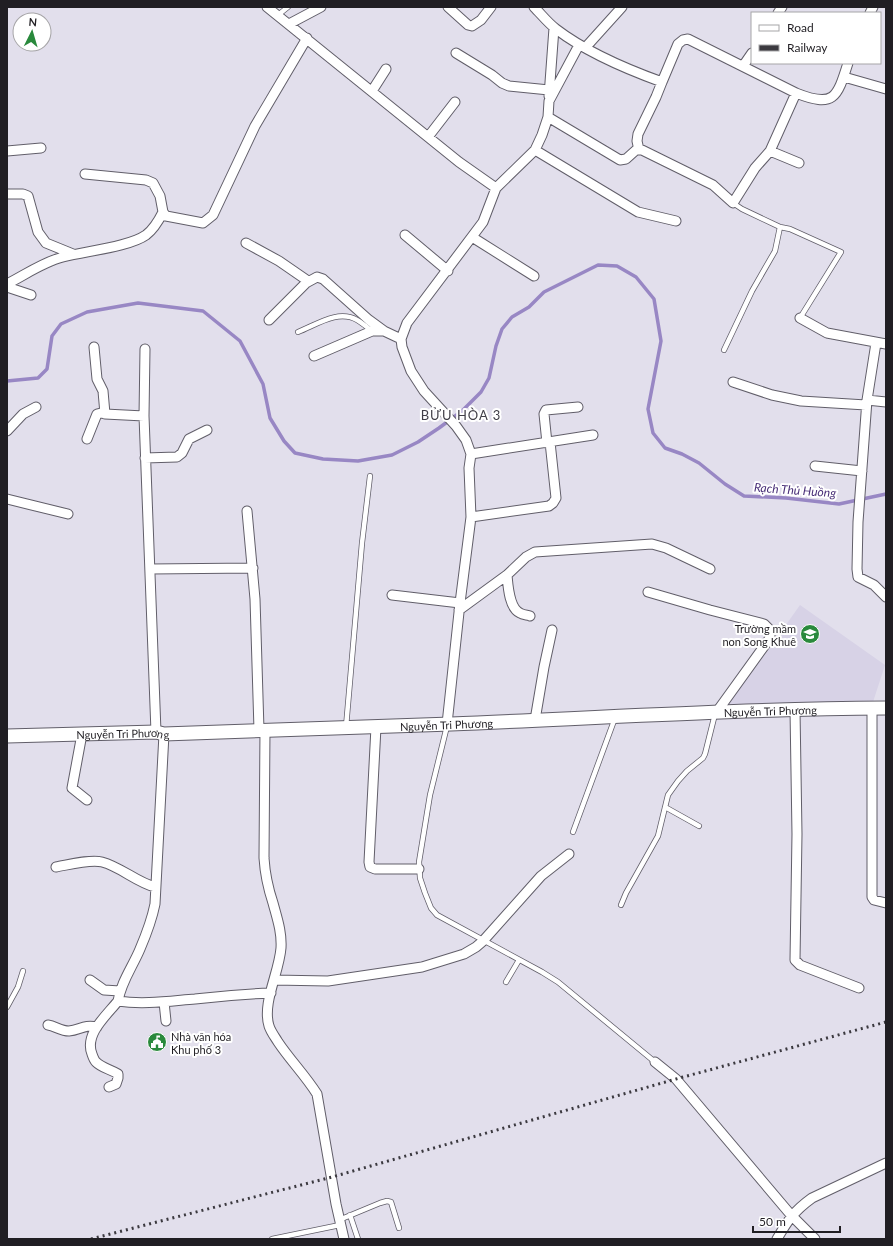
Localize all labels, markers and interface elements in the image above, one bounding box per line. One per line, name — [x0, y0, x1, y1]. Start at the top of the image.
north arrow — [12, 12, 52, 52]
legend — [751, 12, 881, 64]
text: N — [28, 15, 38, 28]
text: Road — [787, 20, 814, 35]
text: Railway — [787, 40, 828, 55]
district label: BỬU HÒA 3 — [421, 407, 501, 423]
water label: Rạch Thủ Huồng — [753, 480, 837, 500]
place label: Trường mầm non Song Khuê — [722, 622, 796, 648]
school or university icon: Trường mầm non Song Khuê — [799, 623, 821, 645]
street label: Nguyễn Tri Phương — [723, 703, 817, 718]
street label: Nguyễn Tri Phương — [400, 716, 494, 732]
street label: Nguyễn Tri Phương — [76, 725, 170, 741]
place label: Nhà văn hóa Khu phố 3 — [171, 1030, 231, 1056]
public building icon: Nhà văn hóa Khu phố 3 — [146, 1031, 168, 1053]
scale bar — [753, 1208, 840, 1234]
text: 50 m — [759, 1214, 786, 1229]

